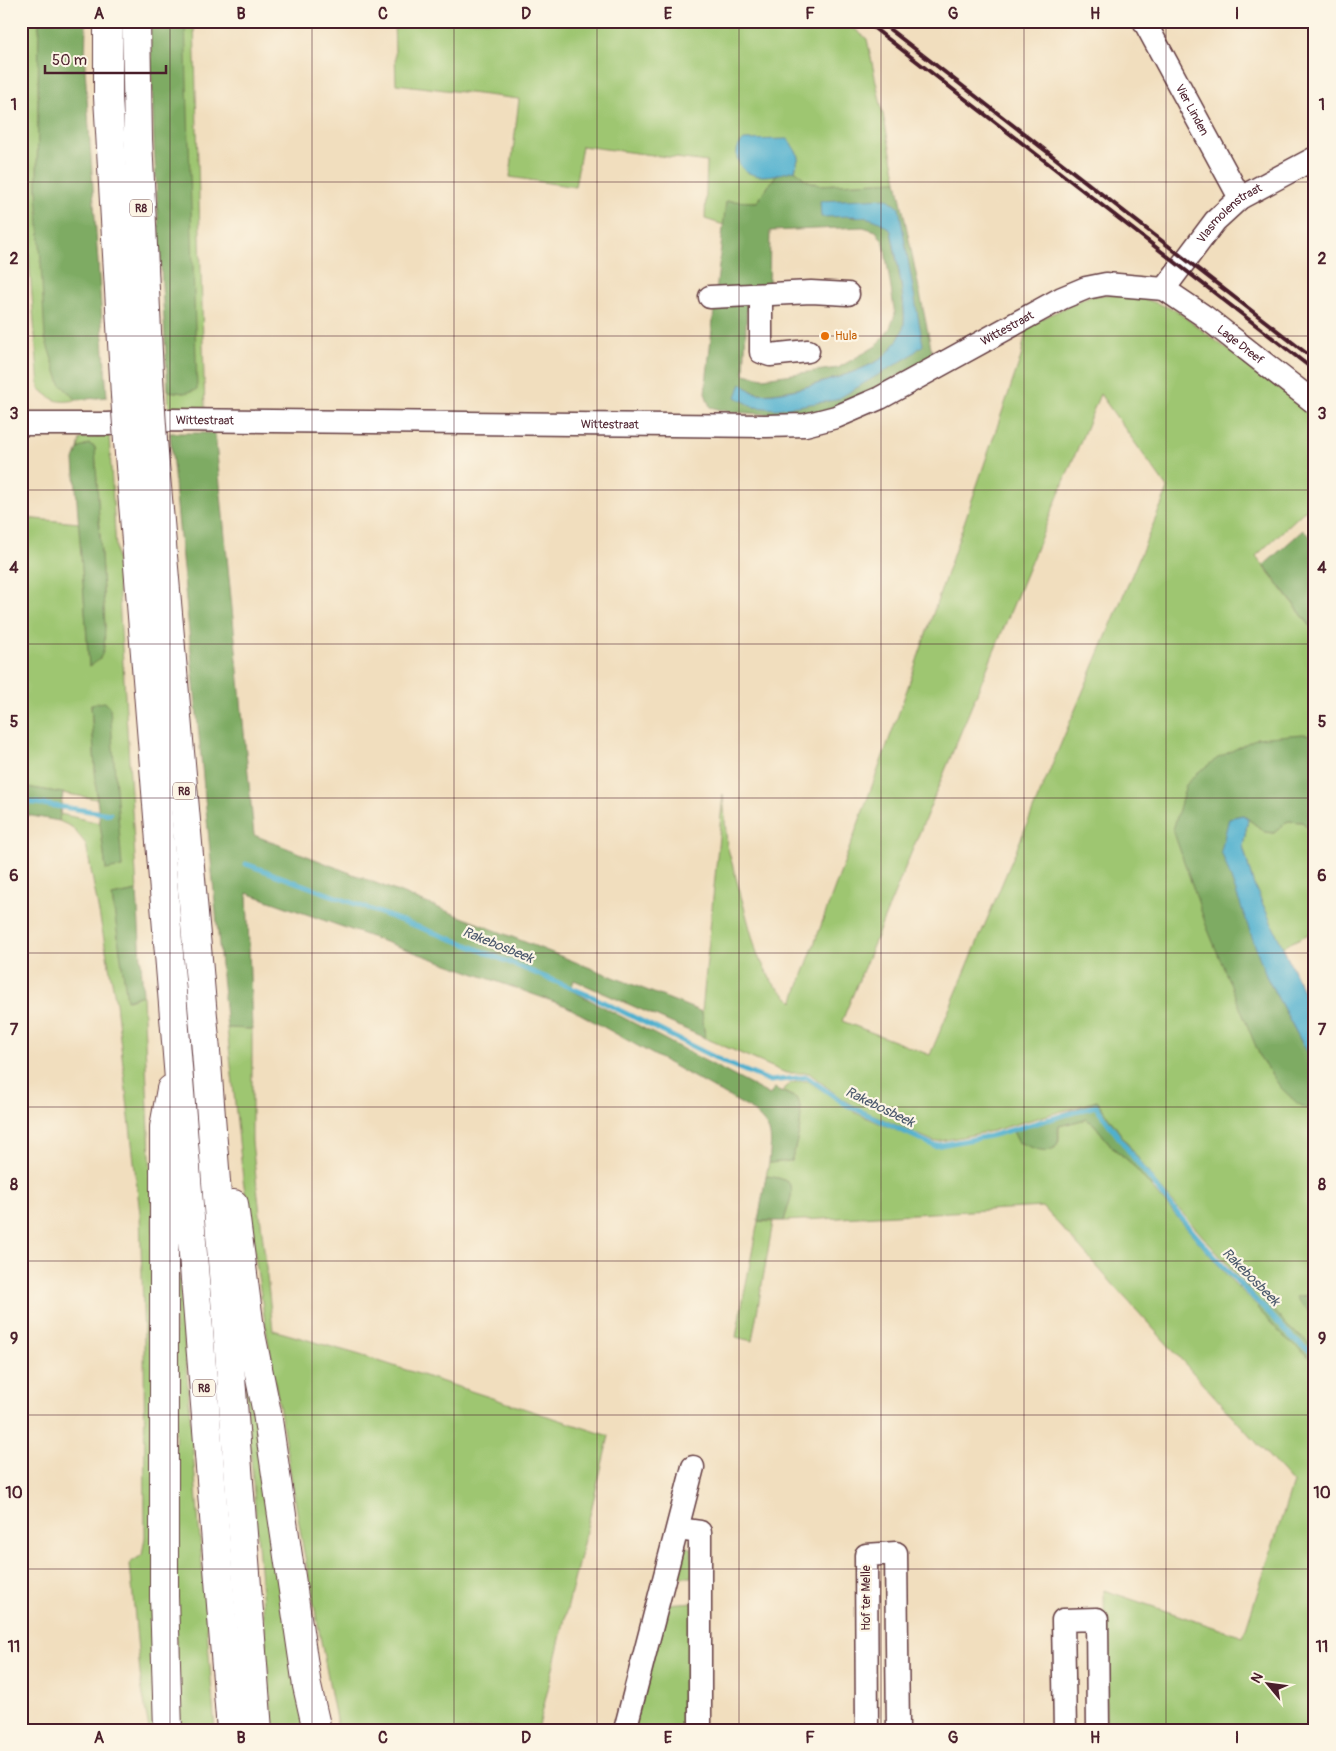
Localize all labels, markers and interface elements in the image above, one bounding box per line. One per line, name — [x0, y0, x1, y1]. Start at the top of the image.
text: A — [94, 4, 105, 24]
text: B — [236, 4, 246, 24]
text: C — [378, 4, 388, 24]
text: D — [521, 4, 531, 24]
text: E — [664, 4, 673, 24]
text: F — [805, 4, 815, 24]
text: G — [948, 4, 959, 24]
text: H — [1090, 4, 1100, 24]
text: I — [1235, 4, 1239, 24]
scale bar — [45, 42, 166, 74]
text: 50 m — [52, 51, 87, 70]
street label: Vier Linden — [1172, 81, 1212, 138]
text: 1 — [11, 95, 17, 115]
text: 1 — [1319, 95, 1325, 115]
street label: Vlasmolenstraat — [1194, 180, 1265, 246]
road number: R8 — [130, 200, 152, 217]
text: 2 — [10, 249, 19, 269]
text: 2 — [1318, 249, 1327, 269]
street label: Wittestraat — [978, 308, 1036, 349]
street label: Lage Dreef — [1214, 322, 1267, 368]
place label: Hula — [835, 329, 857, 344]
marker: Hula — [819, 330, 831, 342]
text: 3 — [10, 404, 19, 424]
text: 3 — [1318, 404, 1327, 424]
street label: Wittestraat — [176, 413, 234, 428]
street label: Wittestraat — [581, 417, 639, 432]
text: 4 — [9, 558, 19, 578]
text: 4 — [1317, 558, 1327, 578]
text: 5 — [10, 712, 19, 732]
text: 5 — [1318, 712, 1327, 732]
road number: R8 — [173, 782, 195, 799]
text: 6 — [9, 866, 19, 886]
text: 6 — [1317, 866, 1327, 886]
water label: Rakebosbeek — [460, 923, 537, 967]
text: 7 — [10, 1020, 19, 1040]
text: 7 — [1318, 1020, 1327, 1040]
water label: Rakebosbeek — [843, 1083, 918, 1131]
text: 8 — [10, 1175, 18, 1195]
text: 8 — [1318, 1175, 1326, 1195]
water label: Rakebosbeek — [1219, 1245, 1284, 1310]
text: 9 — [10, 1329, 18, 1349]
text: 9 — [1318, 1329, 1326, 1349]
road number: R8 — [193, 1380, 215, 1396]
text: 10 — [5, 1483, 23, 1503]
text: 10 — [1313, 1483, 1331, 1503]
street label: Hof ter Melle — [859, 1565, 874, 1631]
text: 11 — [8, 1637, 20, 1657]
text: 11 — [1316, 1637, 1328, 1657]
north arrow — [1244, 1658, 1294, 1708]
text: N — [1247, 1670, 1267, 1686]
text: A — [94, 1728, 105, 1748]
text: B — [236, 1728, 246, 1748]
text: C — [378, 1728, 388, 1748]
text: D — [521, 1728, 531, 1748]
text: E — [664, 1728, 673, 1748]
text: F — [805, 1728, 815, 1748]
text: G — [948, 1728, 959, 1748]
text: H — [1090, 1728, 1100, 1748]
text: I — [1235, 1728, 1239, 1748]

